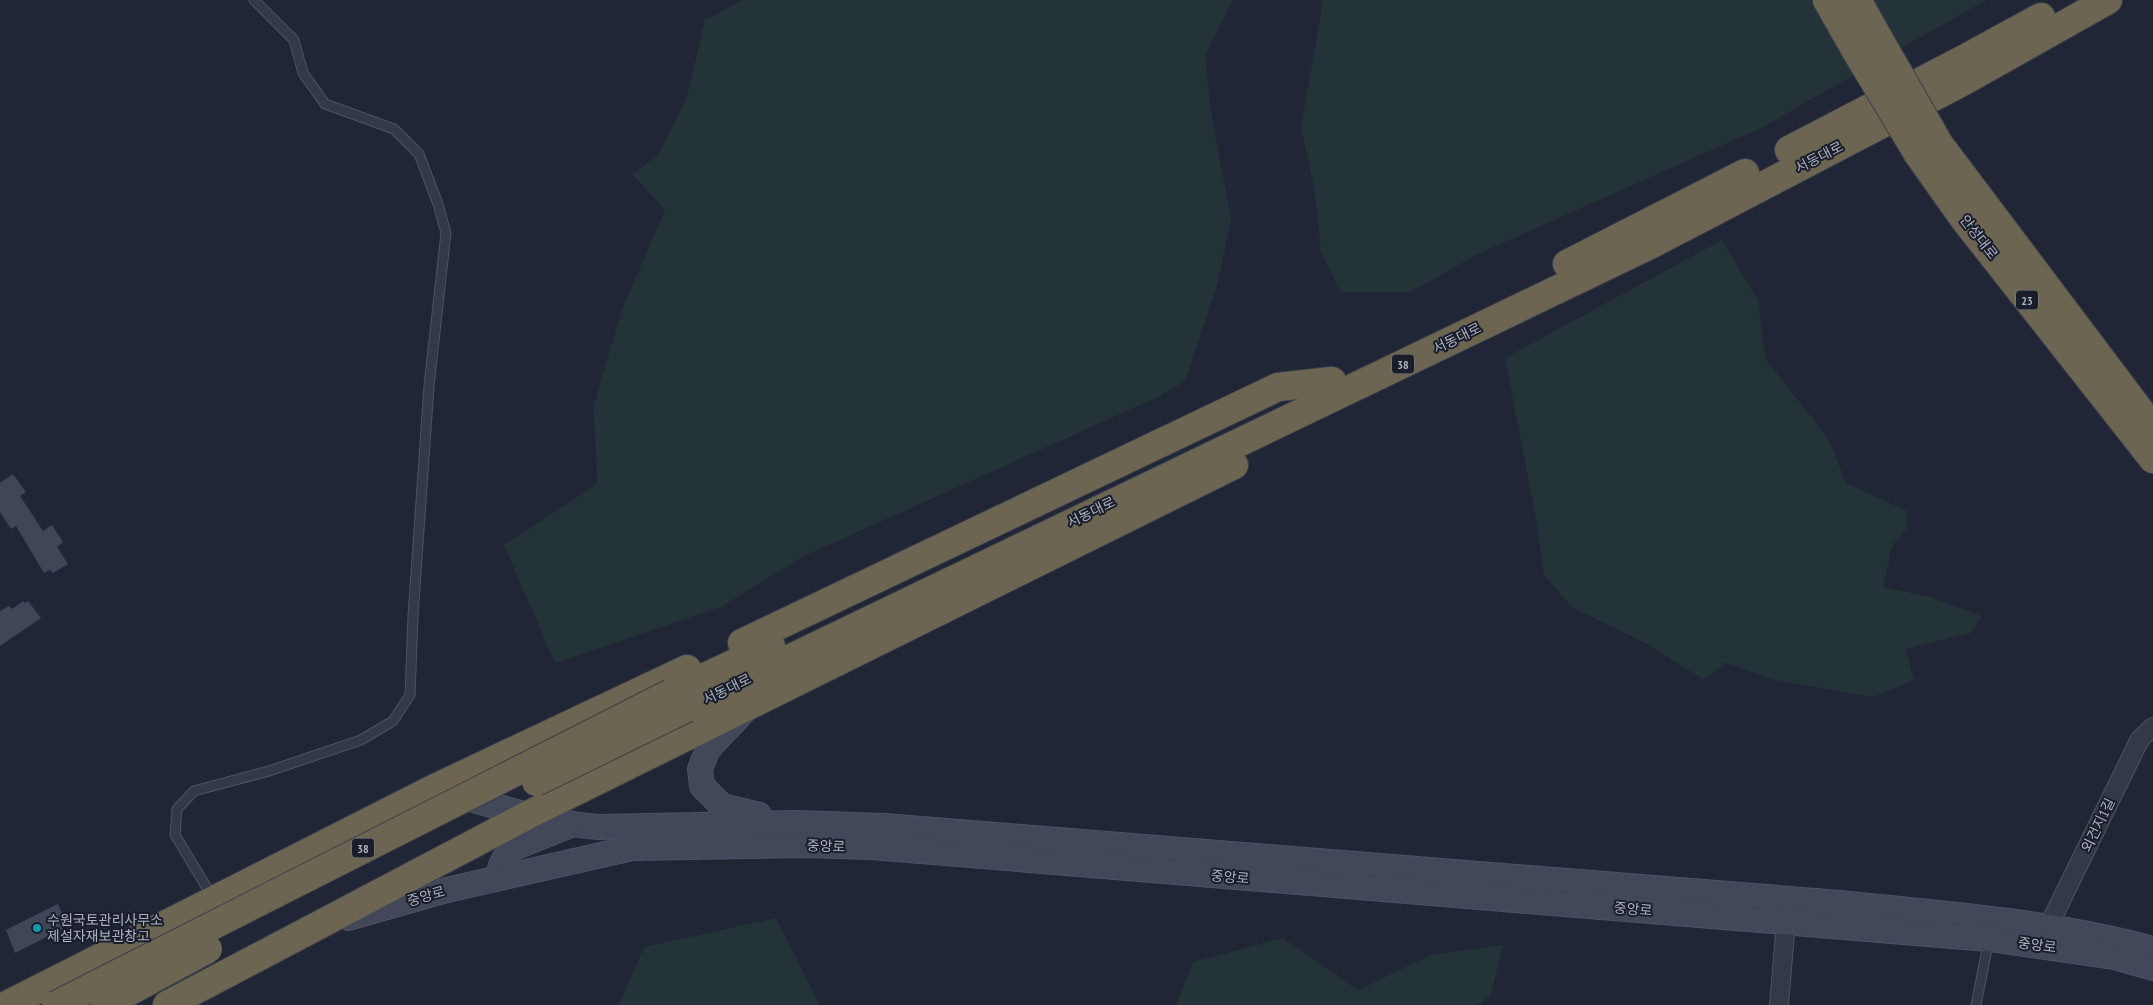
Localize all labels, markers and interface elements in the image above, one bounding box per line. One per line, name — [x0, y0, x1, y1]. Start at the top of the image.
street label: 서동대로 — [1792, 137, 1846, 177]
street label: 안성대로 — [1956, 211, 2002, 263]
road number: 23 — [2016, 290, 2038, 310]
street label: 서동대로 — [1430, 319, 1484, 357]
road number: 38 — [1392, 354, 1414, 374]
street label: 서동대로 — [1064, 493, 1118, 531]
street label: 서동대로 — [700, 670, 754, 708]
street label: 외건지1길 — [2077, 795, 2119, 855]
street label: 중앙로 — [806, 836, 846, 856]
road number: 38 — [352, 838, 374, 858]
street label: 중앙로 — [1210, 866, 1250, 888]
street label: 중앙로 — [405, 882, 447, 910]
street label: 중앙로 — [1613, 898, 1653, 920]
place label: 수원국토관리사무소 제설자재보관창고 — [47, 911, 163, 945]
marker: 수원국토관리사무소 제설자재보관창고 — [31, 922, 43, 934]
street label: 중앙로 — [2017, 933, 2058, 957]

